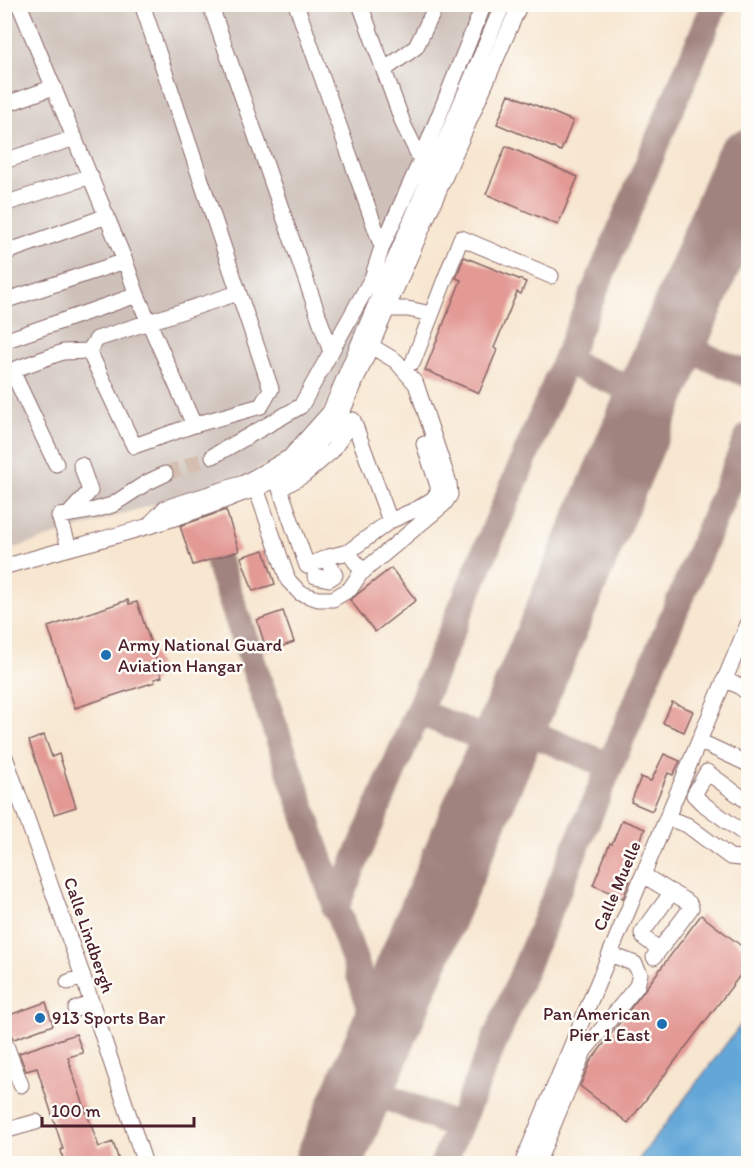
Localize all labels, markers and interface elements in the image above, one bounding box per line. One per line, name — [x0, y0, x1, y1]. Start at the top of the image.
place label: Army National Guard Aviation Hangar — [118, 634, 283, 677]
marker: Army National Guard Aviation Hangar — [99, 648, 113, 662]
street label: Calle Muelle — [588, 838, 646, 934]
street label: Calle Lindbergh — [59, 874, 119, 996]
place label: Pan American Pier 1 East — [543, 1003, 650, 1046]
place label: 913 Sports Bar — [52, 1007, 166, 1029]
marker: 913 Sports Bar — [33, 1011, 47, 1025]
marker: Pan American Pier 1 East — [655, 1017, 669, 1031]
scale bar — [42, 1090, 194, 1128]
text: 100 m — [51, 1100, 101, 1122]

